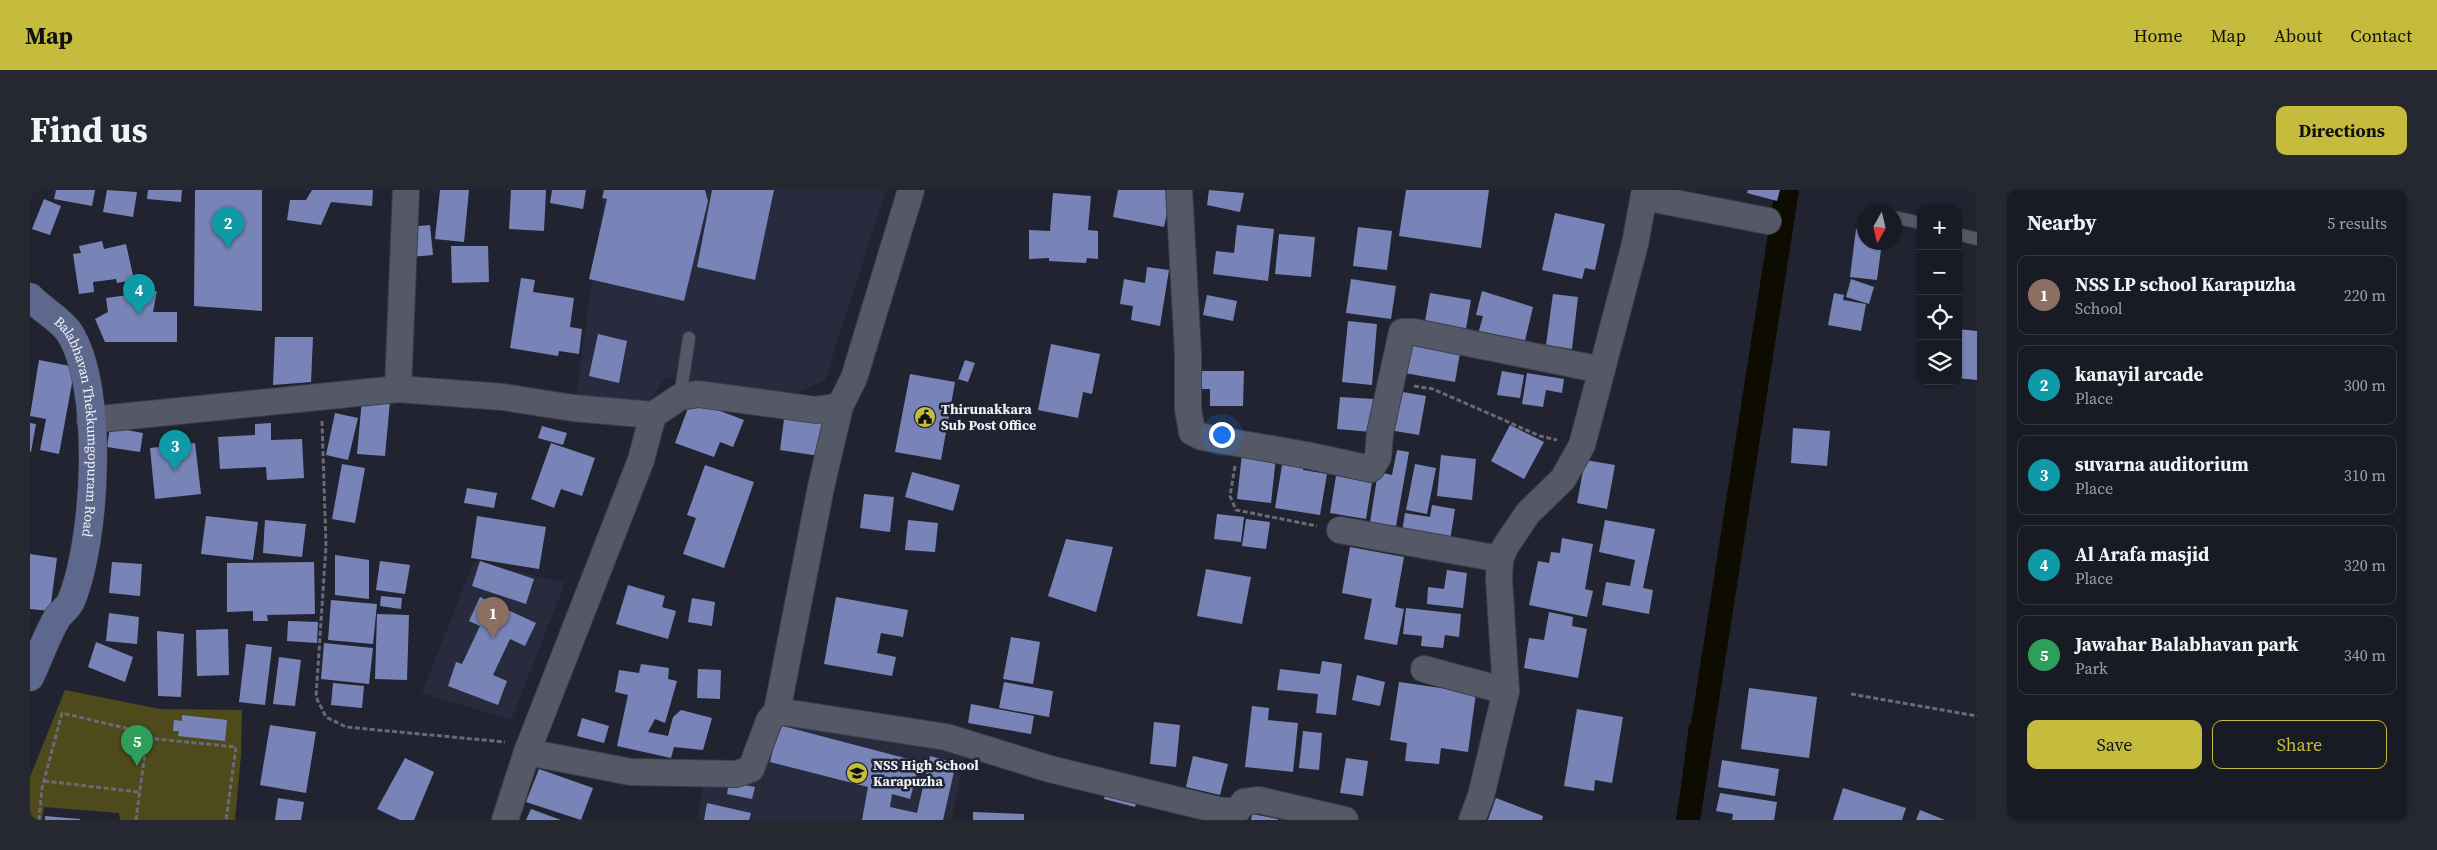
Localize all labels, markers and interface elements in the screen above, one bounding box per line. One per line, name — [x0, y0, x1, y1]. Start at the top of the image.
text: Map — [25, 19, 73, 52]
text: Home — [2134, 23, 2183, 48]
text: Map — [2211, 23, 2246, 48]
text: About — [2274, 23, 2322, 48]
text: Contact — [2350, 23, 2412, 48]
text: Find us — [30, 106, 148, 154]
button: Directions — [2276, 106, 2407, 155]
north arrow — [1857, 205, 1902, 250]
map controls — [1917, 205, 1962, 385]
button: + — [1917, 205, 1962, 250]
pin: 2 — [212, 207, 244, 248]
text: Nearby — [2027, 208, 2097, 237]
text: 5 results — [2327, 212, 2387, 234]
button: − — [1917, 250, 1962, 295]
text: NSS LP school Karapuzha — [2075, 271, 2296, 297]
pin: 4 — [123, 274, 155, 315]
text: 1 — [2040, 284, 2048, 306]
text: 220 m — [2344, 284, 2386, 306]
button: locate — [1917, 295, 1962, 340]
text: School — [2075, 297, 2123, 319]
street label: Balabhavan Thekkumgopuram Road — [50, 312, 103, 539]
button: layers — [1917, 340, 1962, 385]
text: kanayil arcade — [2075, 361, 2204, 387]
text: 2 — [2040, 374, 2048, 396]
text: 300 m — [2344, 374, 2386, 396]
text: Place — [2075, 387, 2113, 409]
place label: Thirunakkara Sub Post Office — [941, 399, 1036, 435]
public building icon: Thirunakkara Sub Post Office — [913, 405, 937, 429]
your location — [1209, 422, 1235, 448]
pin: 3 — [159, 430, 191, 471]
text: suvarna auditorium — [2075, 451, 2249, 477]
text: 3 — [2040, 464, 2048, 486]
text: 310 m — [2344, 464, 2386, 486]
text: Place — [2075, 477, 2113, 499]
text: Al Arafa masjid — [2075, 541, 2209, 567]
text: 4 — [2040, 554, 2048, 576]
text: 320 m — [2344, 554, 2386, 576]
text: Place — [2075, 567, 2113, 589]
pin: 1 — [477, 597, 509, 638]
text: Jawahar Balabhavan park — [2075, 631, 2298, 657]
text: 5 — [2040, 644, 2048, 666]
text: 340 m — [2344, 644, 2386, 666]
text: Park — [2075, 657, 2108, 679]
button: Save — [2027, 720, 2202, 769]
button: Share — [2212, 720, 2387, 769]
pin: 5 — [121, 725, 153, 766]
place label: NSS High School Karapuzha — [873, 755, 979, 791]
school or university icon: NSS High School Karapuzha — [845, 761, 869, 785]

